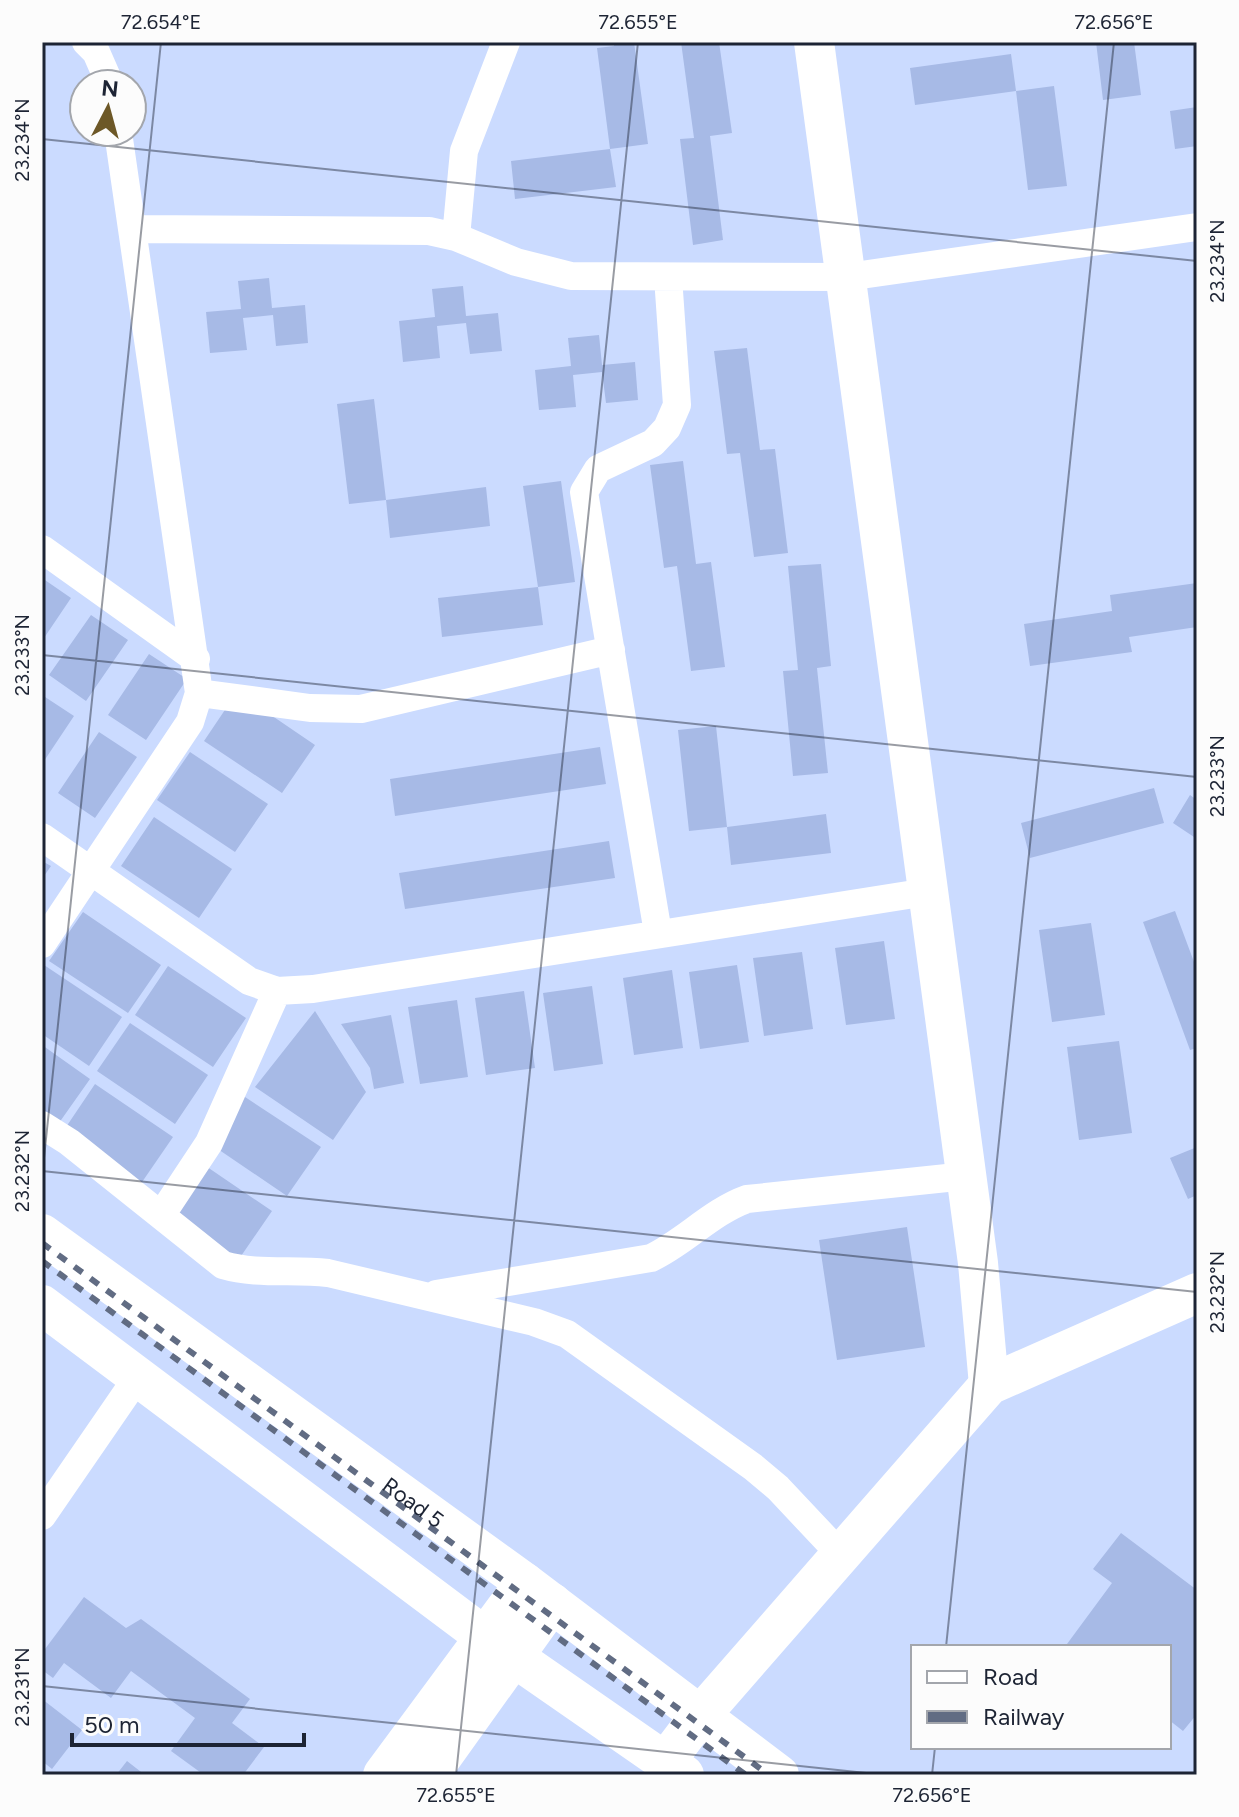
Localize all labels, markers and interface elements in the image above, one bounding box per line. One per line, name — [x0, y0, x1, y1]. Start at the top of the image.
text: 72.654°E — [121, 10, 201, 34]
text: 72.655°E — [598, 10, 678, 34]
text: 72.656°E — [1074, 10, 1154, 34]
north arrow — [68, 68, 148, 148]
text: N — [100, 74, 120, 103]
text: 23.234°N — [10, 98, 34, 182]
text: 23.234°N — [1205, 219, 1229, 303]
text: 23.233°N — [10, 614, 34, 696]
text: 23.233°N — [1205, 735, 1229, 817]
text: 23.232°N — [10, 1130, 34, 1212]
text: 23.232°N — [1205, 1251, 1229, 1333]
street label: Road 5 — [377, 1471, 449, 1533]
legend — [911, 1645, 1171, 1749]
text: 23.231°N — [10, 1647, 34, 1727]
text: Road — [983, 1662, 1038, 1691]
scale bar — [72, 1697, 304, 1747]
text: Railway — [983, 1702, 1065, 1731]
text: 50 m — [84, 1710, 140, 1739]
text: 72.655°E — [416, 1783, 496, 1807]
text: 72.656°E — [892, 1783, 972, 1807]

